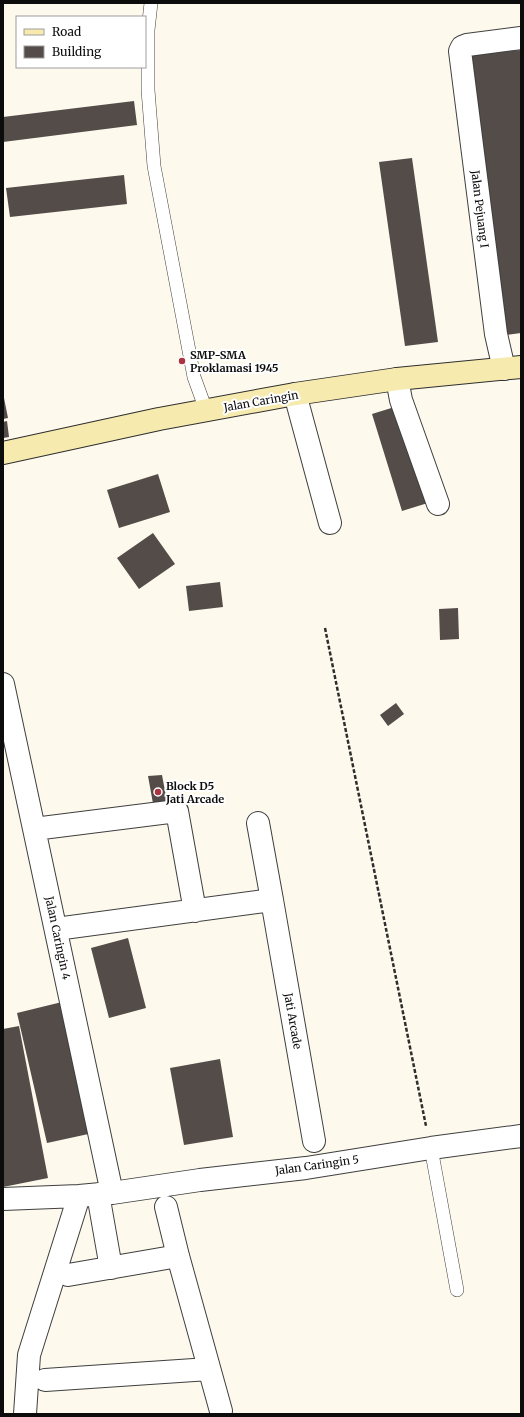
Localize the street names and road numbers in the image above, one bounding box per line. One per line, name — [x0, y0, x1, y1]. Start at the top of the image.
street label: Jalan Pejuang I — [468, 168, 492, 249]
street label: Jalan Caringin — [222, 387, 300, 415]
street label: Jalan Caringin 4 — [42, 894, 74, 981]
street label: Jati Arcade — [281, 991, 305, 1050]
street label: Jalan Caringin 5 — [273, 1152, 360, 1178]

